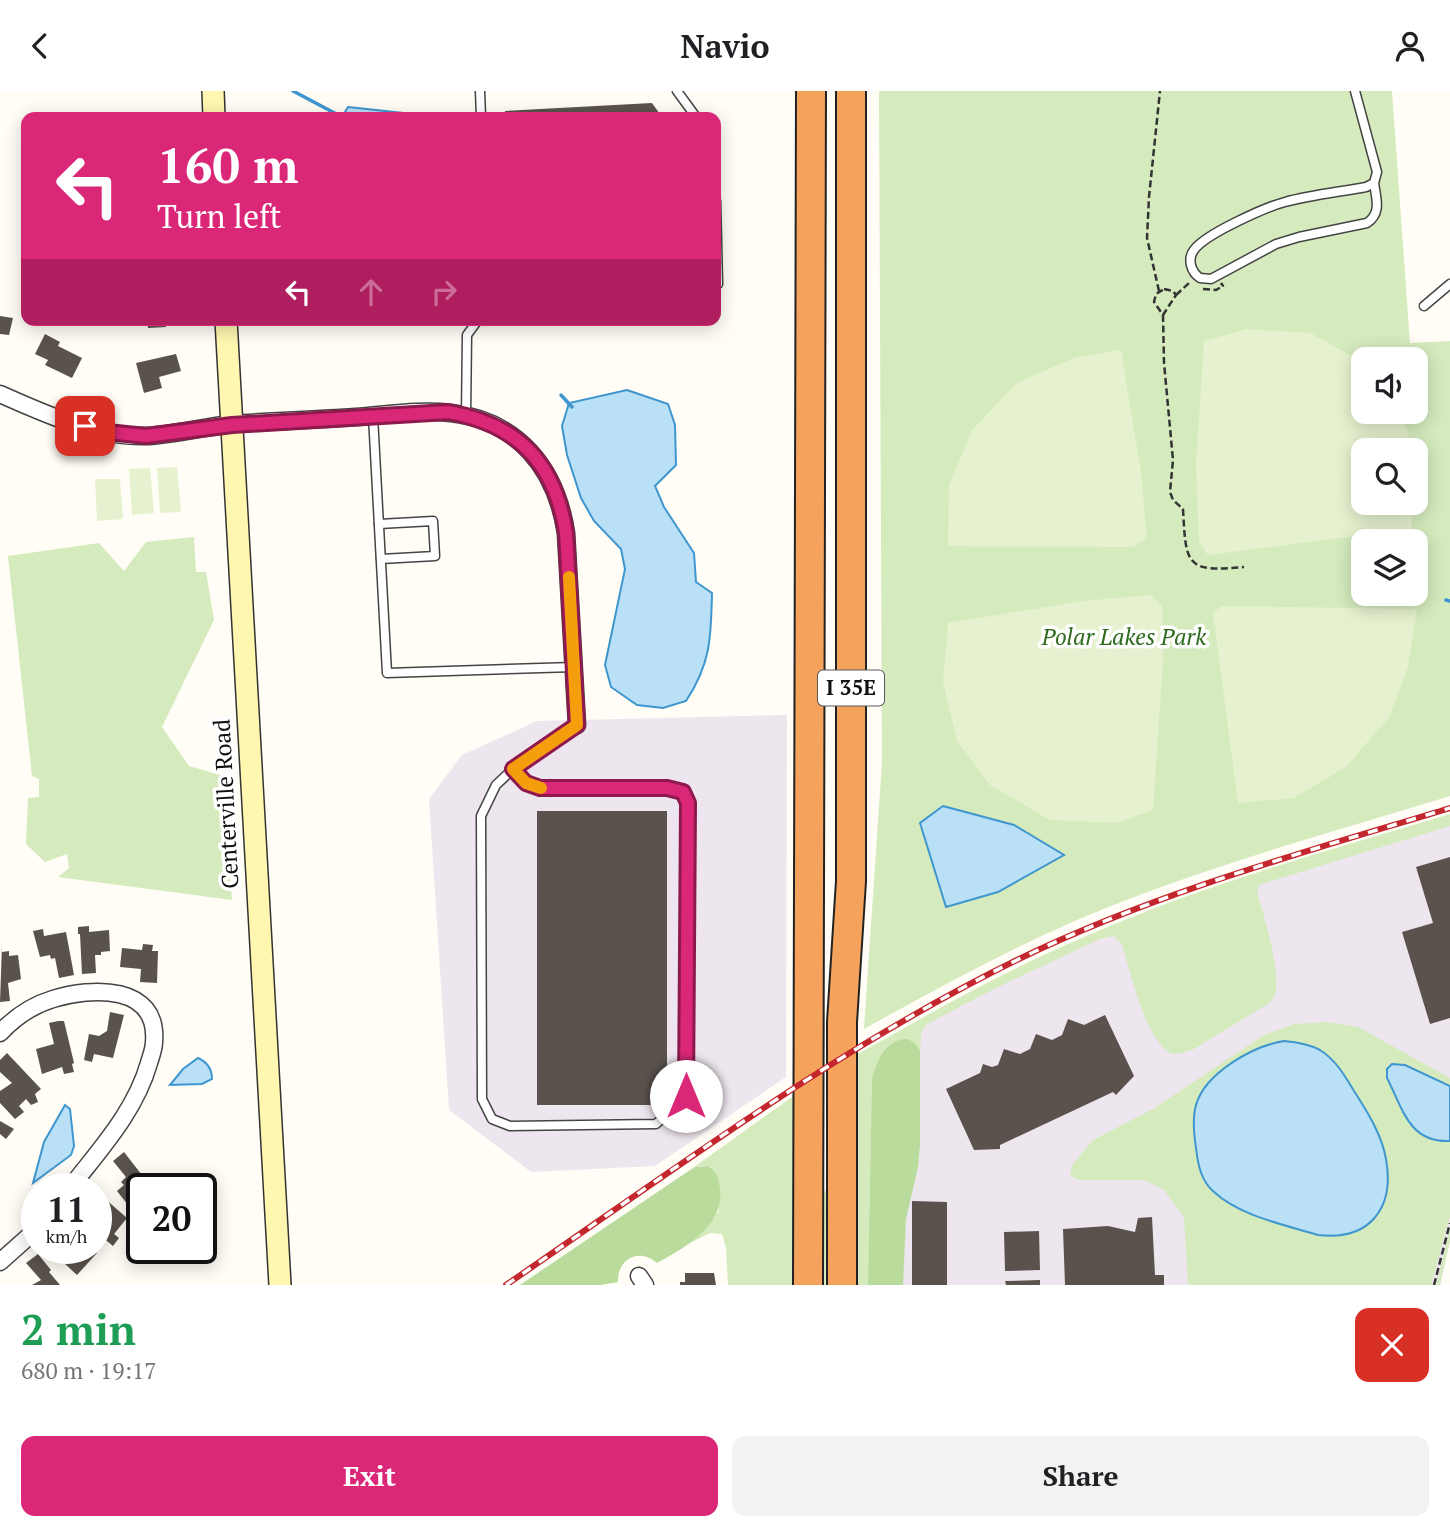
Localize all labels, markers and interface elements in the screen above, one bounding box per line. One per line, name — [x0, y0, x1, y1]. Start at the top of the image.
text: Navio — [681, 25, 769, 67]
icon: back — [21, 27, 59, 65]
icon: person — [1391, 27, 1429, 65]
text: 160 m — [157, 132, 299, 197]
icon: left — [42, 140, 133, 231]
text: Turn left — [157, 195, 281, 237]
icon: left — [279, 273, 317, 311]
icon: ahead — [352, 273, 390, 311]
icon: right — [425, 273, 463, 311]
map controls — [1351, 347, 1428, 606]
button: sound — [1351, 347, 1428, 424]
pin — [55, 396, 115, 456]
icon: arrive — [66, 407, 104, 445]
button: search — [1351, 438, 1428, 515]
button: layers — [1351, 529, 1428, 606]
park label: Polar Lakes Park — [1041, 621, 1207, 652]
road number: I 35E — [818, 671, 884, 705]
street label: Centerville Road — [206, 718, 245, 890]
position arrow — [649, 1059, 723, 1133]
speed limit sign: 20 — [126, 1173, 217, 1264]
text: 11 — [47, 1186, 86, 1232]
text: km/h — [46, 1224, 87, 1248]
text: 2 min — [21, 1301, 136, 1357]
button: close — [1355, 1308, 1429, 1382]
text: 680 m · 19:17 — [21, 1355, 156, 1386]
button: Exit — [21, 1436, 718, 1516]
button: Share — [732, 1436, 1429, 1516]

